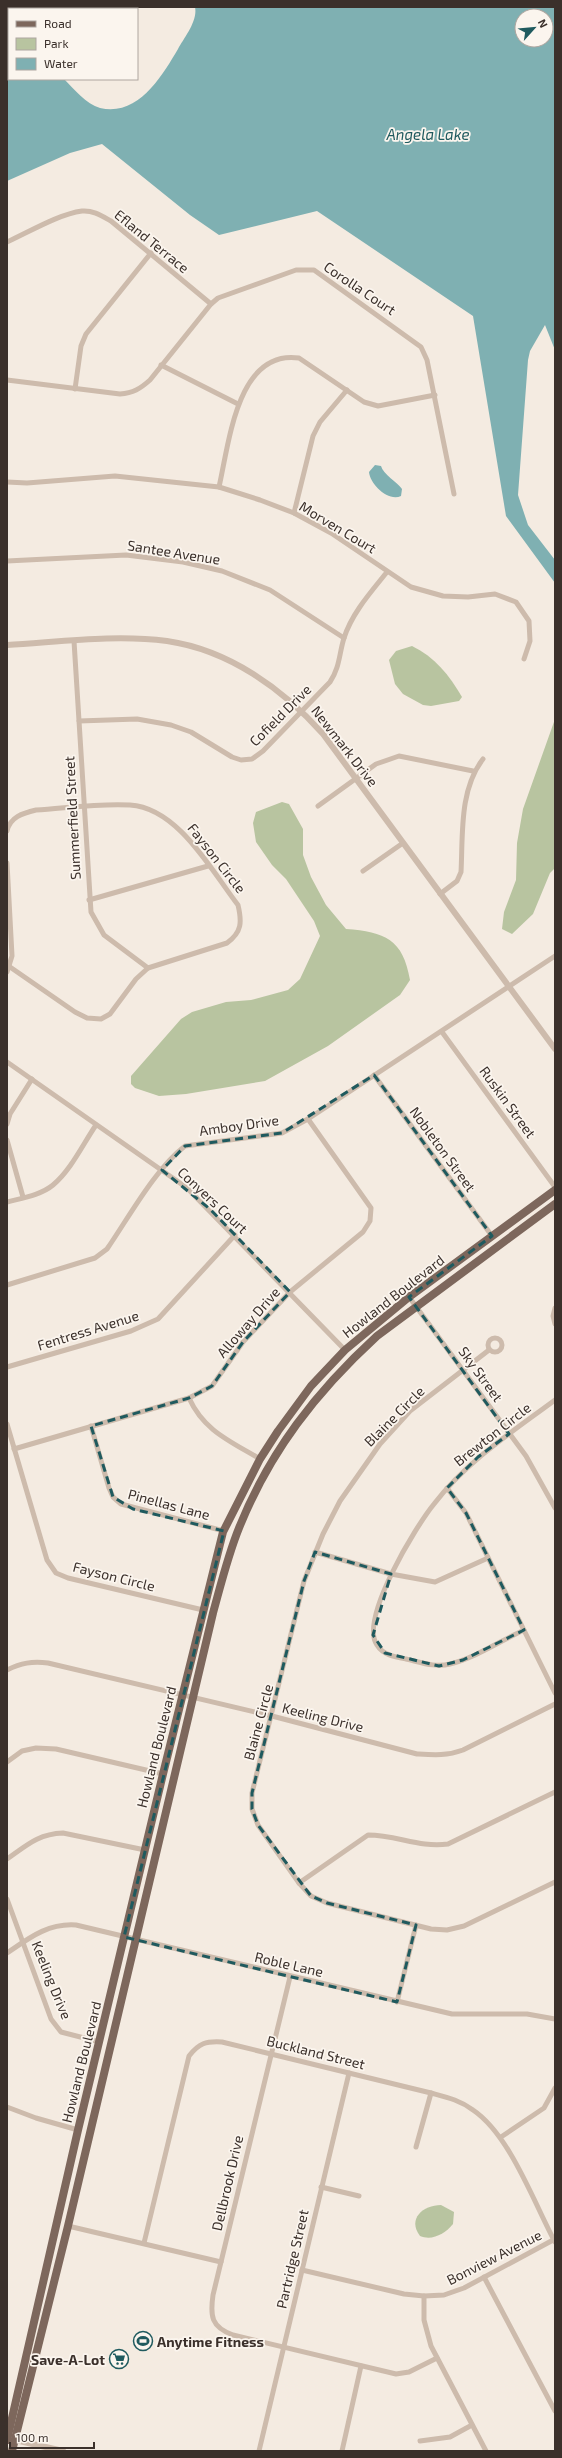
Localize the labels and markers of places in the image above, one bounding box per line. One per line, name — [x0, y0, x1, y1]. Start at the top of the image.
sports icon: Anytime Fitness — [132, 2330, 154, 2352]
place label: Anytime Fitness — [157, 2333, 264, 2350]
supermarket icon: Save-A-Lot — [108, 2348, 130, 2370]
place label: Save-A-Lot — [31, 2351, 105, 2368]

